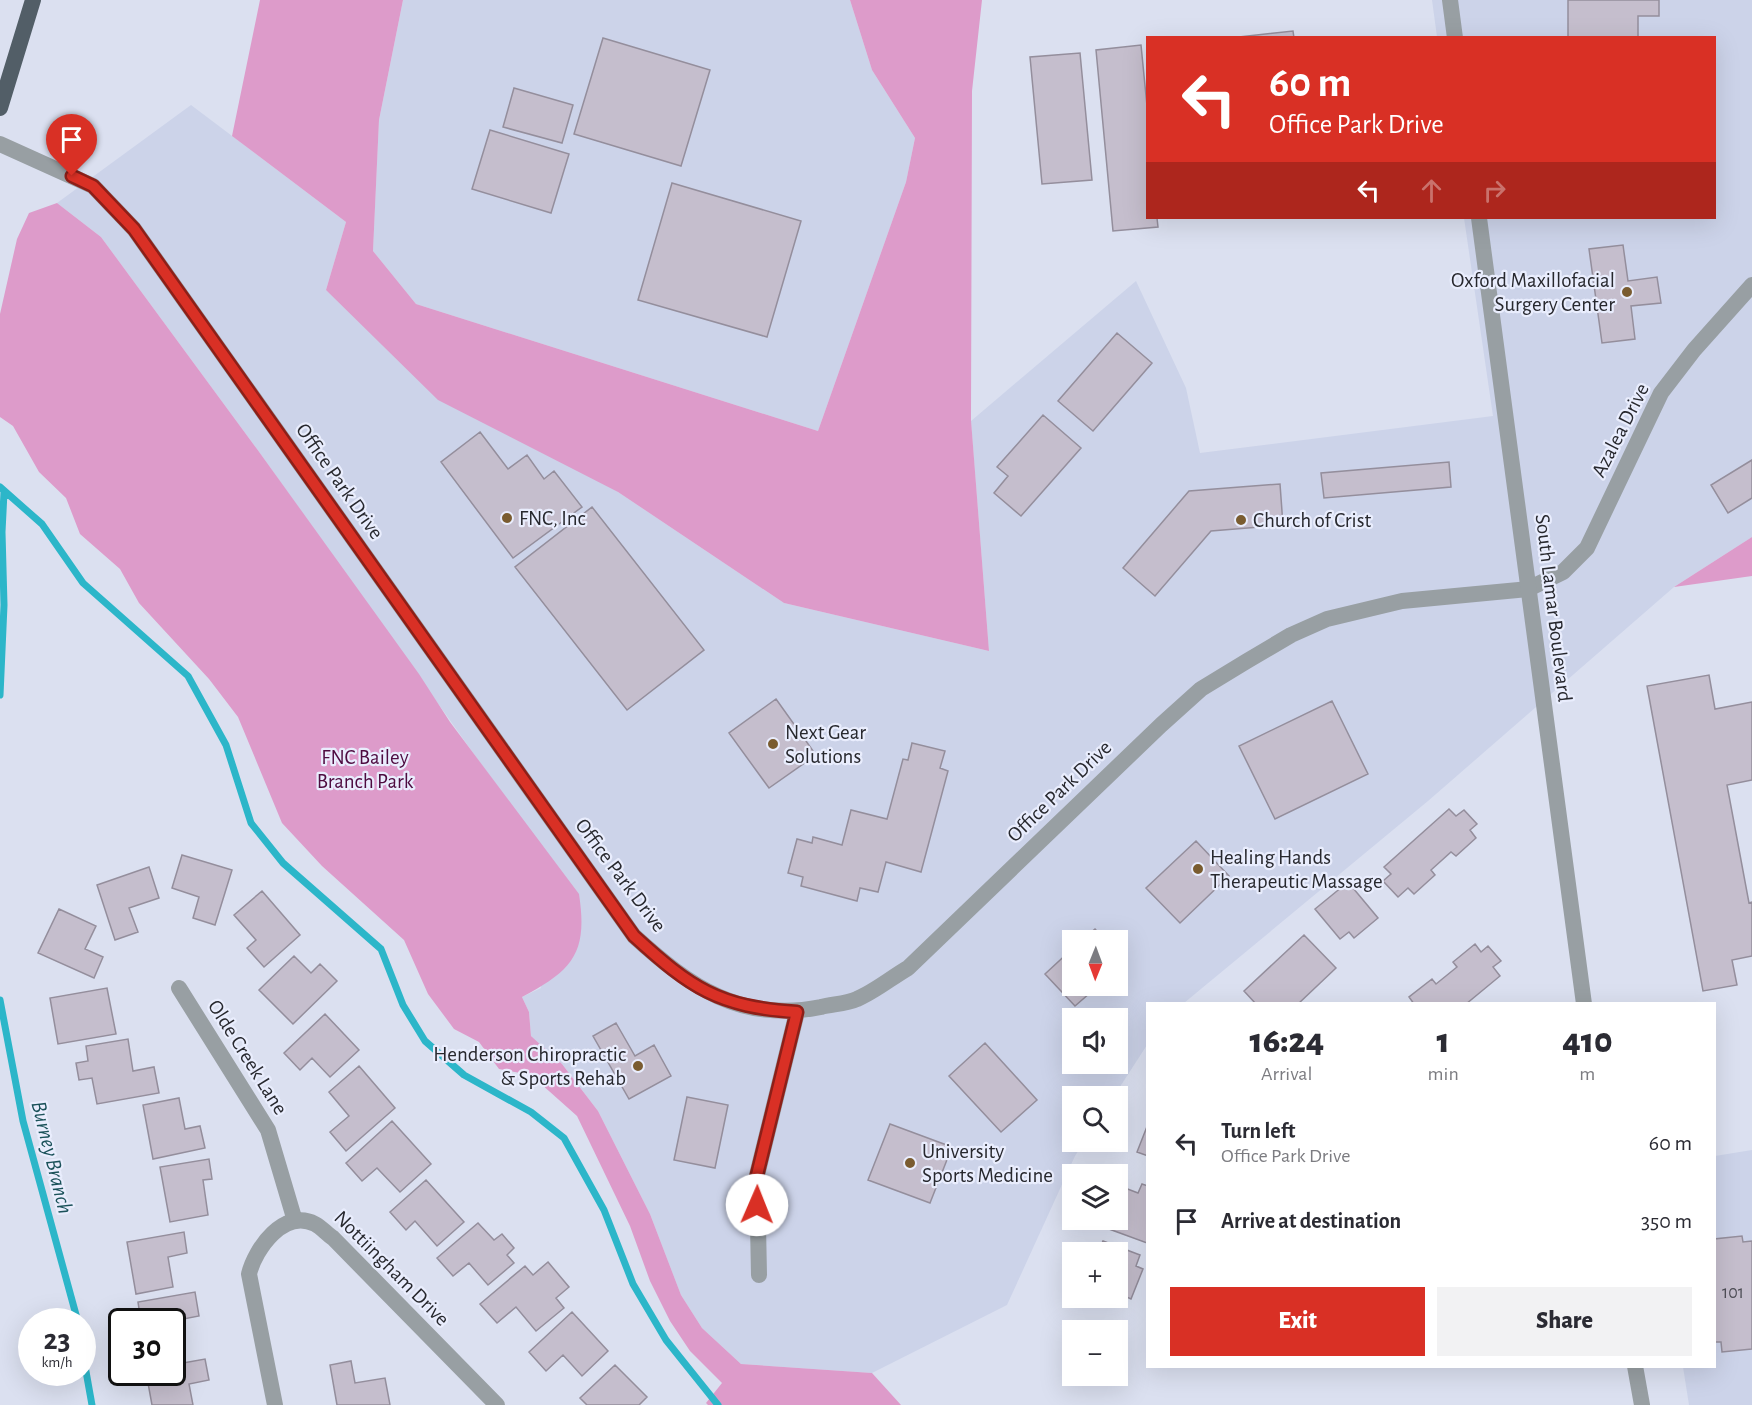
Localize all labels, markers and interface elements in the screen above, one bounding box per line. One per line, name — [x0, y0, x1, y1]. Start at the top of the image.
icon: left — [1170, 60, 1248, 138]
text: 60 m — [1269, 62, 1351, 104]
text: Office Park Drive — [1269, 111, 1444, 138]
pin — [46, 114, 97, 176]
icon: arrive — [55, 123, 88, 156]
icon: left — [1352, 174, 1385, 207]
icon: ahead — [1415, 174, 1448, 207]
icon: right — [1478, 174, 1511, 207]
place label: Oxford Maxillofacial Surgery Center — [1451, 270, 1615, 315]
marker: Oxford Maxillofacial Surgery Center — [1620, 285, 1634, 299]
street label: Azalea Drive — [1588, 380, 1653, 481]
street label: Office Park Drive — [292, 420, 387, 543]
place label: FNC, Inc — [519, 508, 586, 529]
place label: Church of Crist — [1253, 510, 1371, 531]
marker: FNC, Inc — [500, 511, 514, 525]
marker: Church of Crist — [1234, 513, 1248, 527]
street label: South Lamar Boulevard — [1532, 513, 1575, 703]
place label: Next Gear Solutions — [785, 722, 866, 767]
marker: Next Gear Solutions — [766, 737, 780, 751]
street label: Office Park Drive — [1003, 737, 1116, 846]
park label: FNC Bailey Branch Park — [317, 747, 414, 792]
street label: Office Park Drive — [571, 815, 670, 936]
place label: Healing Hands Therapeutic Massage — [1210, 847, 1383, 892]
marker: Healing Hands Therapeutic Massage — [1191, 862, 1205, 876]
north arrow — [1062, 930, 1128, 996]
map controls — [1062, 930, 1128, 1386]
street label: Olde Creek Lane — [204, 996, 291, 1118]
button: sound — [1062, 1008, 1128, 1074]
text: 16:24 — [1249, 1023, 1324, 1059]
text: 1 — [1437, 1023, 1450, 1059]
text: 410 — [1562, 1023, 1613, 1059]
place label: Henderson Chiropractic & Sports Rehab — [433, 1044, 626, 1089]
marker: Henderson Chiropractic & Sports Rehab — [631, 1059, 645, 1073]
text: Arrival — [1261, 1064, 1313, 1084]
text: min — [1428, 1064, 1459, 1084]
text: m — [1579, 1064, 1595, 1084]
button: search — [1062, 1086, 1128, 1152]
water label: Burney Branch — [27, 1099, 77, 1216]
text: Turn left — [1221, 1120, 1295, 1142]
icon: left — [1170, 1127, 1203, 1160]
text: 60 m — [1649, 1132, 1692, 1154]
place label: University Sports Medicine — [922, 1141, 1053, 1186]
text: Office Park Drive — [1221, 1146, 1350, 1166]
marker: University Sports Medicine — [903, 1156, 917, 1170]
button: layers — [1062, 1164, 1128, 1230]
position arrow — [725, 1173, 789, 1237]
icon: arrive — [1170, 1205, 1203, 1238]
street label: Nottiingham Drive — [330, 1207, 453, 1330]
text: Arrive at destination — [1221, 1210, 1401, 1232]
text: 350 m — [1641, 1210, 1692, 1232]
button: + — [1062, 1242, 1128, 1308]
house number: 101 — [1722, 1284, 1744, 1302]
button: Exit — [1170, 1287, 1425, 1356]
button: Share — [1437, 1287, 1692, 1356]
speed limit sign: 30 — [108, 1308, 186, 1386]
button: − — [1062, 1320, 1128, 1386]
text: 23 — [43, 1325, 71, 1355]
text: km/h — [42, 1355, 72, 1370]

